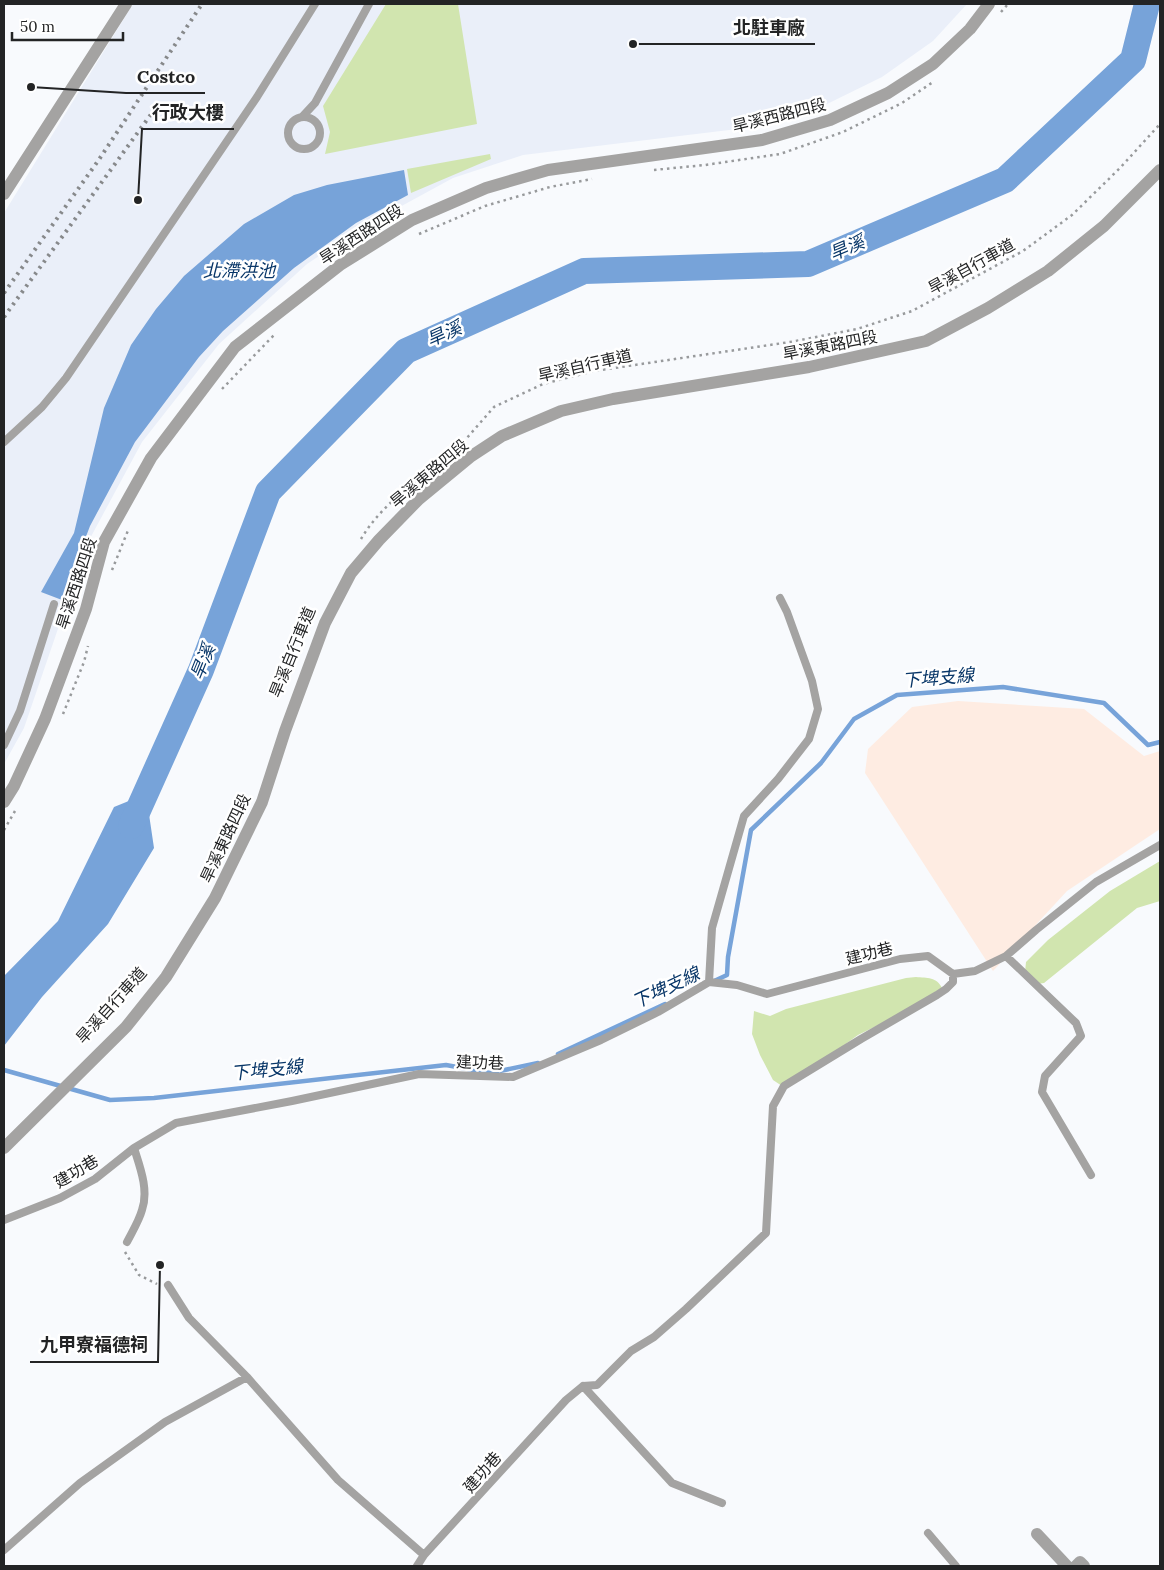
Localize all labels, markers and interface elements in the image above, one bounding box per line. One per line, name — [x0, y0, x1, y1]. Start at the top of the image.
scale bar — [12, 10, 124, 42]
callout: 北駐車廠 — [723, 11, 815, 44]
text: 北駐車廠 — [733, 16, 805, 39]
text: 50 m — [20, 17, 55, 36]
callout: Costco — [126, 60, 205, 93]
text: Costco — [137, 65, 195, 88]
street label: 旱溪西路四段 — [730, 94, 828, 136]
callout: 行政大樓 — [142, 96, 234, 129]
text: 行政大樓 — [152, 101, 224, 124]
street label: 旱溪西路四段 — [315, 199, 407, 269]
water label: 旱溪 — [826, 229, 871, 265]
street label: 旱溪自行車道 — [924, 234, 1018, 298]
water label: 北滯洪池 — [203, 259, 277, 282]
water label: 旱溪 — [423, 314, 468, 351]
street label: 旱溪東路四段 — [781, 326, 879, 364]
street label: 旱溪自行車道 — [536, 344, 634, 386]
street label: 旱溪東路四段 — [386, 434, 472, 512]
street label: 旱溪西路四段 — [52, 534, 100, 632]
street label: 旱溪自行車道 — [265, 604, 319, 700]
water label: 旱溪 — [185, 638, 221, 683]
water label: 下埤支線 — [901, 663, 977, 692]
street label: 旱溪東路四段 — [196, 790, 254, 886]
street label: 建功巷 — [843, 937, 895, 969]
water label: 下埤支線 — [628, 961, 705, 1013]
street label: 旱溪自行車道 — [71, 963, 151, 1047]
street label: 建功巷 — [456, 1051, 504, 1073]
water label: 下埤支線 — [230, 1054, 306, 1085]
street label: 建功巷 — [50, 1150, 102, 1192]
callout: 九甲寮福德祠 — [30, 1329, 158, 1362]
text: 九甲寮福德祠 — [40, 1333, 148, 1356]
street label: 建功巷 — [459, 1447, 505, 1497]

